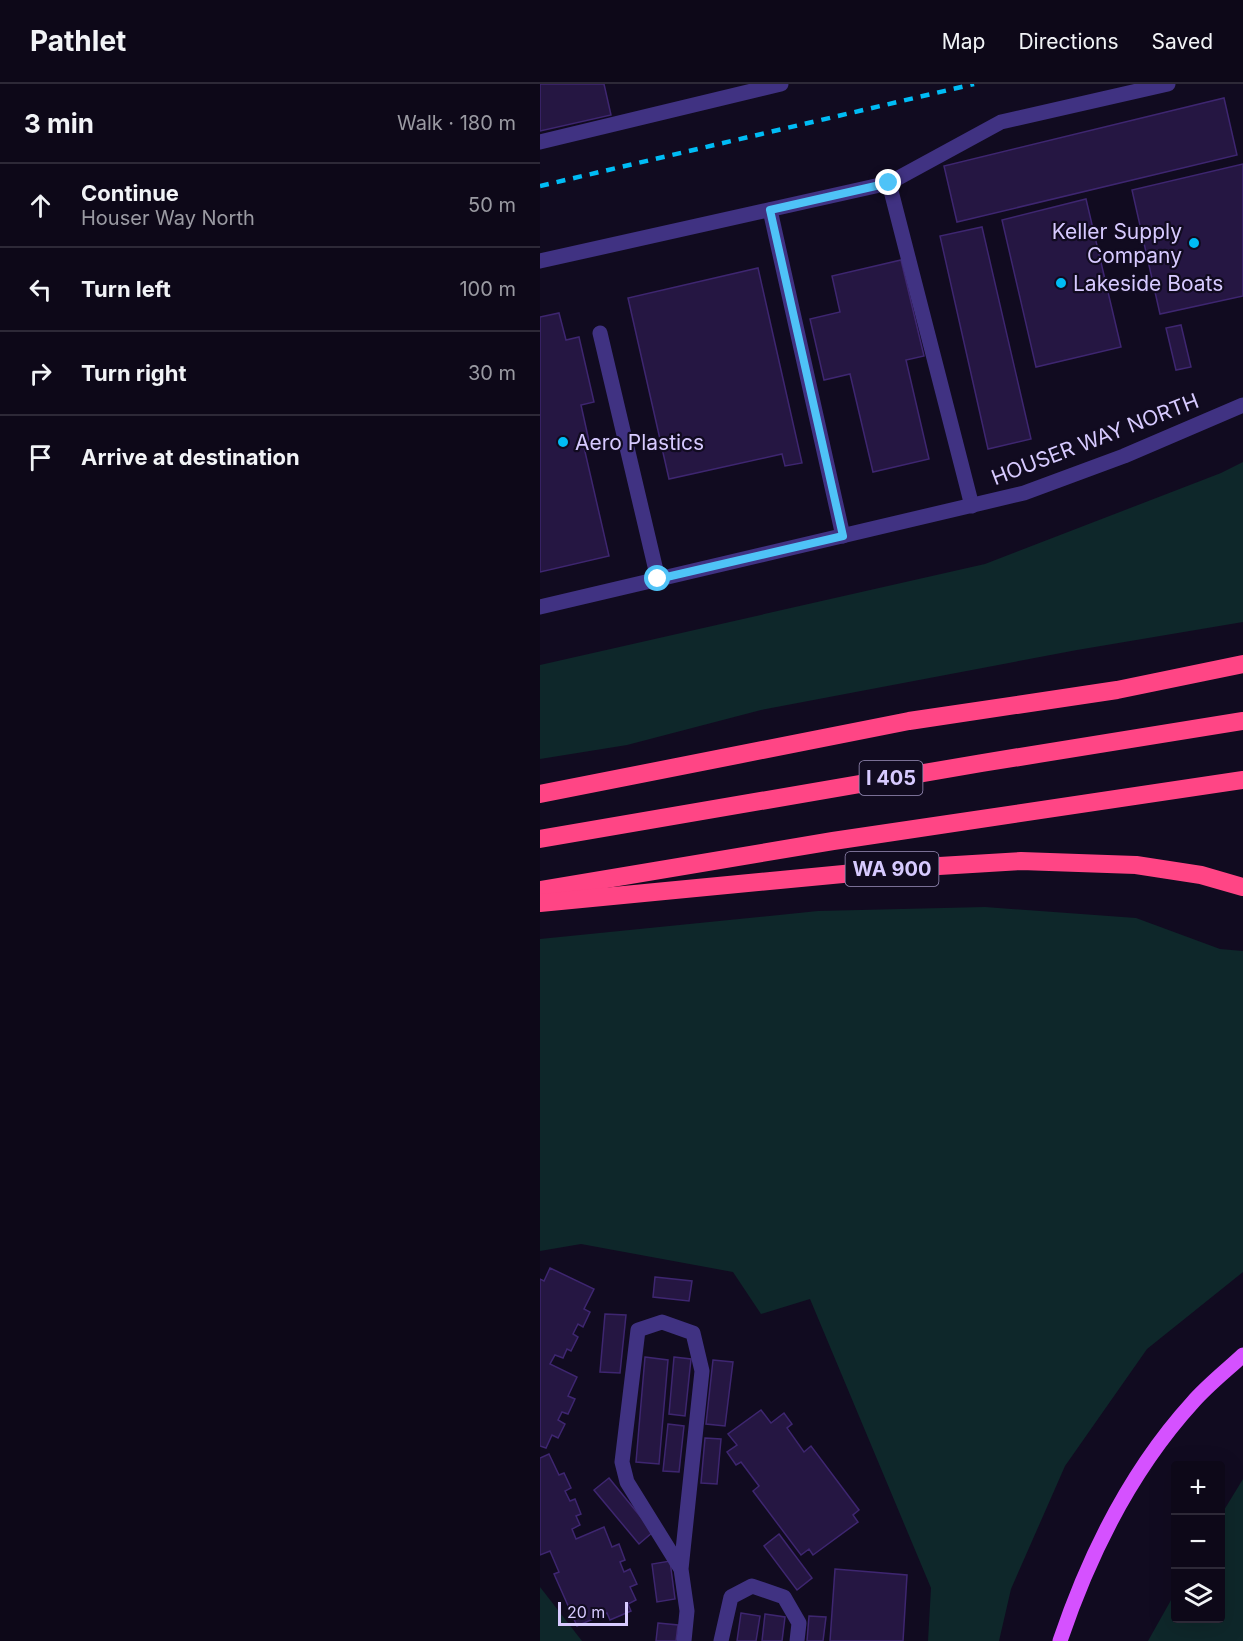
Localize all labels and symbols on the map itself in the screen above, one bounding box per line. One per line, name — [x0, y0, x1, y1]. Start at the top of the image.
route end — [875, 169, 901, 195]
place label: Keller Supply Company — [1052, 219, 1182, 268]
marker: Keller Supply Company — [1187, 236, 1201, 250]
place label: Lakeside Boats — [1073, 271, 1223, 296]
marker: Lakeside Boats — [1054, 276, 1068, 290]
street label: HOUSER WAY NORTH — [988, 388, 1202, 490]
place label: Aero Plastics — [575, 430, 704, 455]
marker: Aero Plastics — [556, 435, 570, 449]
route start — [644, 565, 670, 591]
road number: I 405 — [860, 761, 922, 795]
road number: WA 900 — [846, 852, 938, 886]
scale bar — [558, 1599, 628, 1626]

